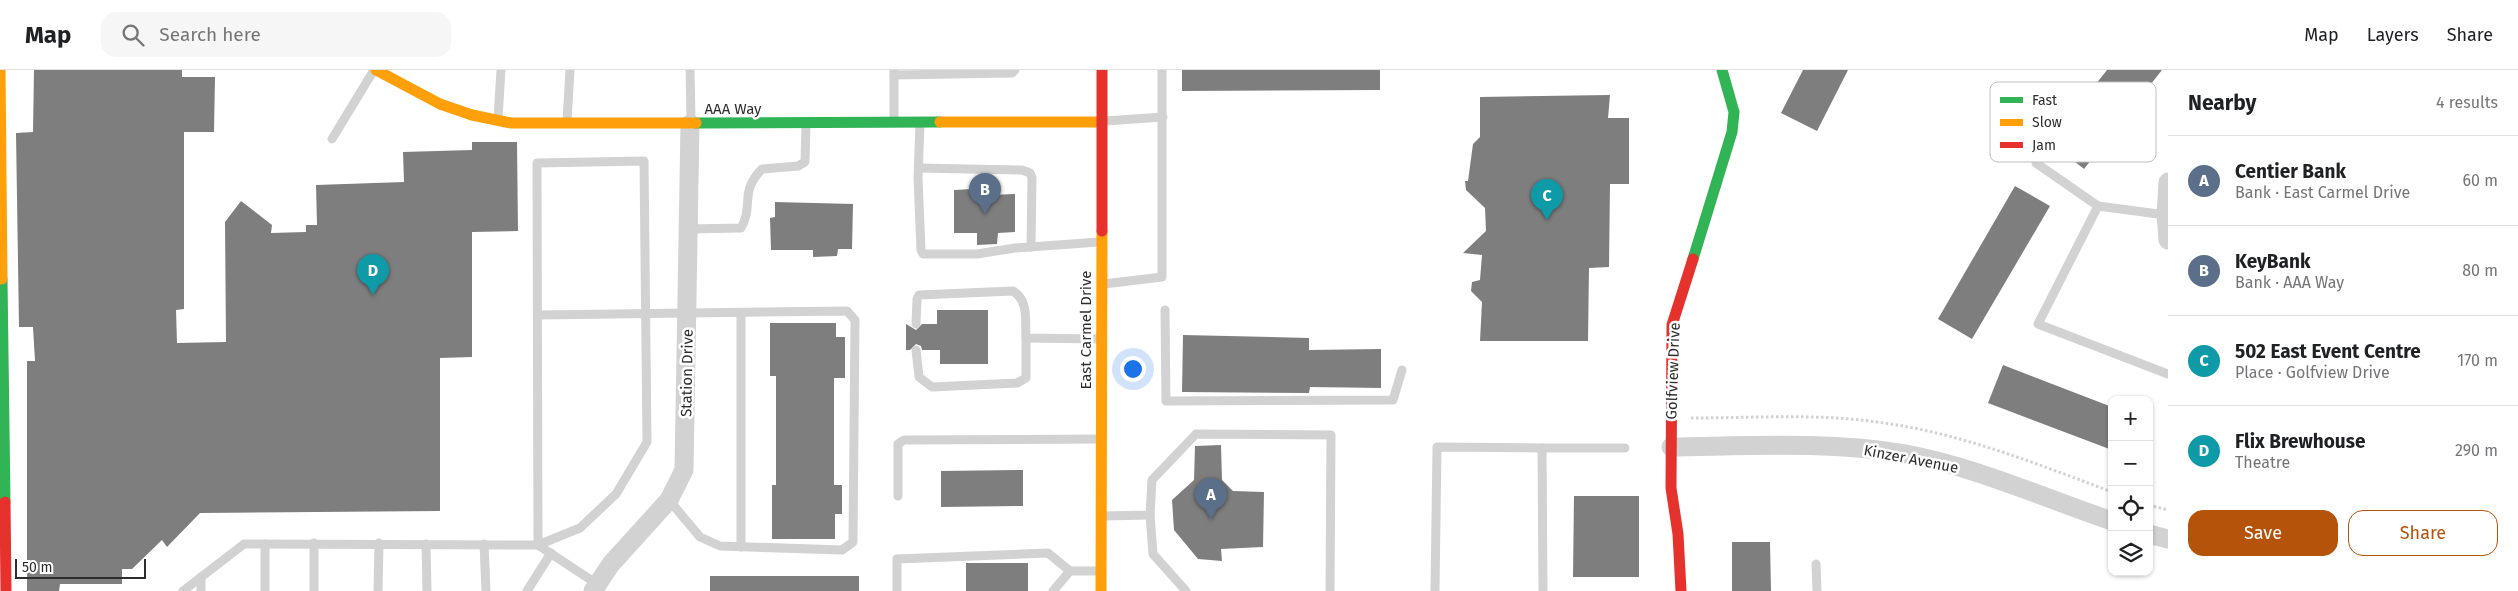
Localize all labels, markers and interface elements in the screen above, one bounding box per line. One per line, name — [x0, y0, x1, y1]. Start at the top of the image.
search box — [101, 12, 451, 57]
text: Map — [25, 21, 71, 49]
icon: search — [119, 21, 147, 49]
text: Search here — [159, 23, 261, 46]
text: Map — [2304, 24, 2339, 46]
text: Layers — [2367, 24, 2419, 46]
text: Share — [2447, 24, 2493, 46]
legend — [1990, 82, 2156, 162]
text: Nearby — [2188, 90, 2256, 116]
text: Fast — [2032, 92, 2058, 109]
text: 4 results — [2436, 93, 2498, 112]
street label: AAA Way — [704, 100, 762, 118]
text: Slow — [2032, 114, 2062, 131]
text: Jam — [2032, 137, 2056, 154]
text: Centier Bank — [2235, 160, 2346, 183]
text: A — [2199, 171, 2209, 190]
text: 60 m — [2463, 171, 2498, 190]
pin: B — [969, 173, 1001, 214]
pin: C — [1531, 179, 1563, 220]
text: Bank · East Carmel Drive — [2235, 183, 2410, 202]
text: KeyBank — [2235, 250, 2310, 273]
pin: D — [357, 254, 389, 295]
text: B — [2199, 261, 2209, 280]
text: 80 m — [2462, 261, 2498, 280]
street label: East Carmel Drive — [1077, 270, 1095, 390]
text: Bank · AAA Way — [2235, 273, 2344, 292]
street label: Golfview Drive — [1662, 322, 1684, 420]
street label: Station Drive — [677, 329, 697, 417]
text: 502 East Event Centre — [2235, 340, 2421, 363]
text: C — [2199, 351, 2209, 370]
text: 170 m — [2457, 351, 2498, 370]
your location — [1120, 356, 1146, 382]
text: Place · Golfview Drive — [2235, 363, 2390, 382]
map controls — [2108, 396, 2153, 576]
button: + — [2108, 396, 2153, 441]
text: Flix Brewhouse — [2235, 430, 2365, 453]
street label: Kinzer Avenue — [1862, 441, 1960, 477]
button: − — [2108, 441, 2153, 486]
text: D — [2199, 441, 2209, 460]
text: 290 m — [2455, 441, 2498, 460]
text: Theatre — [2235, 453, 2290, 472]
pin: A — [1195, 478, 1227, 519]
button: locate — [2108, 486, 2153, 531]
button: Save — [2188, 510, 2338, 556]
button: Share — [2348, 510, 2498, 556]
button: layers — [2108, 531, 2153, 576]
scale bar — [15, 556, 146, 579]
text: 50 m — [22, 559, 53, 576]

